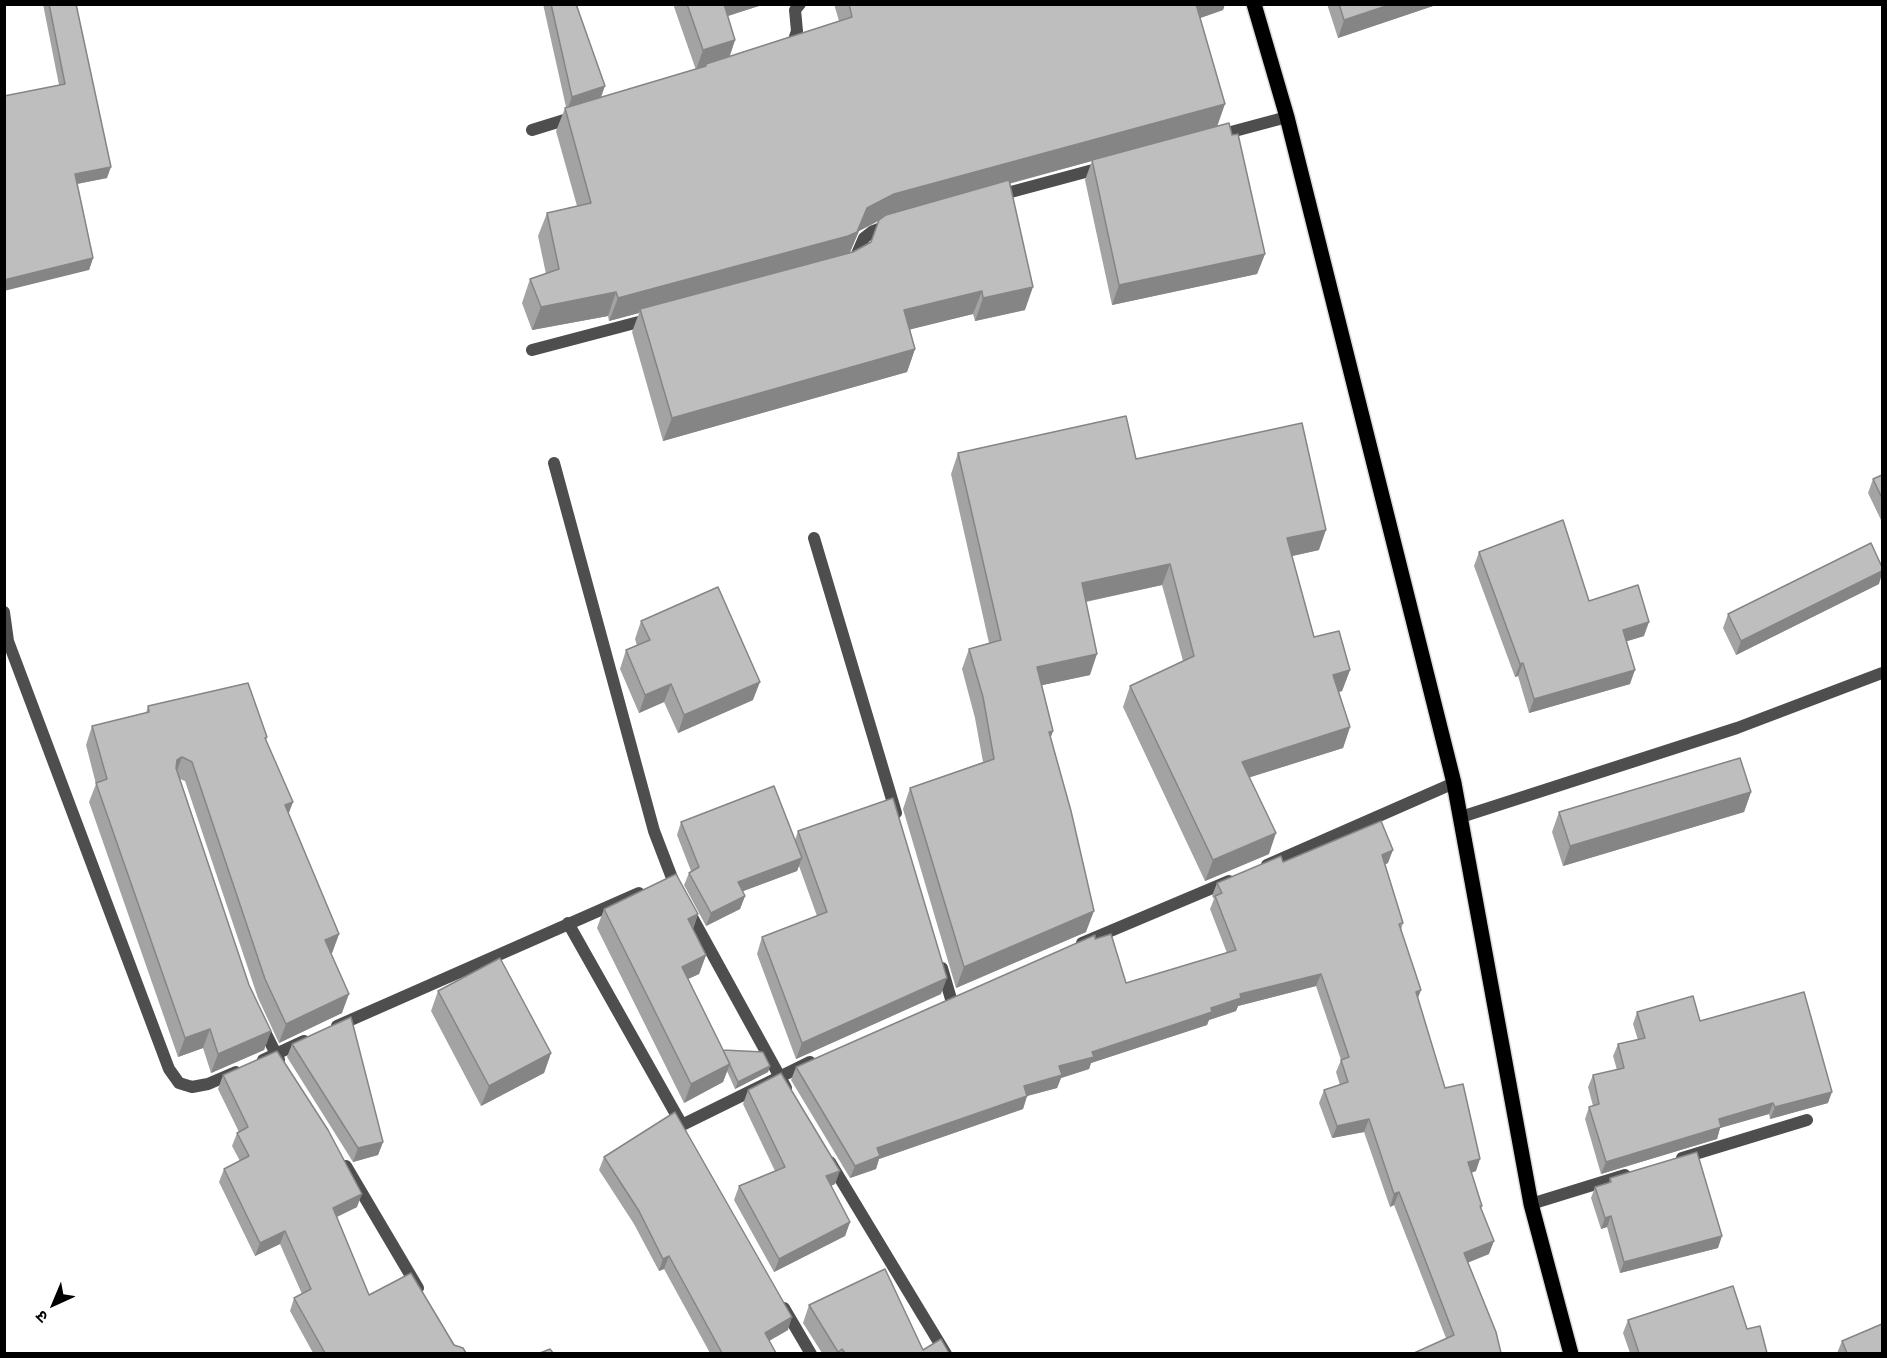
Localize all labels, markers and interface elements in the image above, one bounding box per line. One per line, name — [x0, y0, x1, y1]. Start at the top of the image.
north arrow — [24, 1274, 84, 1334]
text: उ — [30, 1306, 53, 1328]

